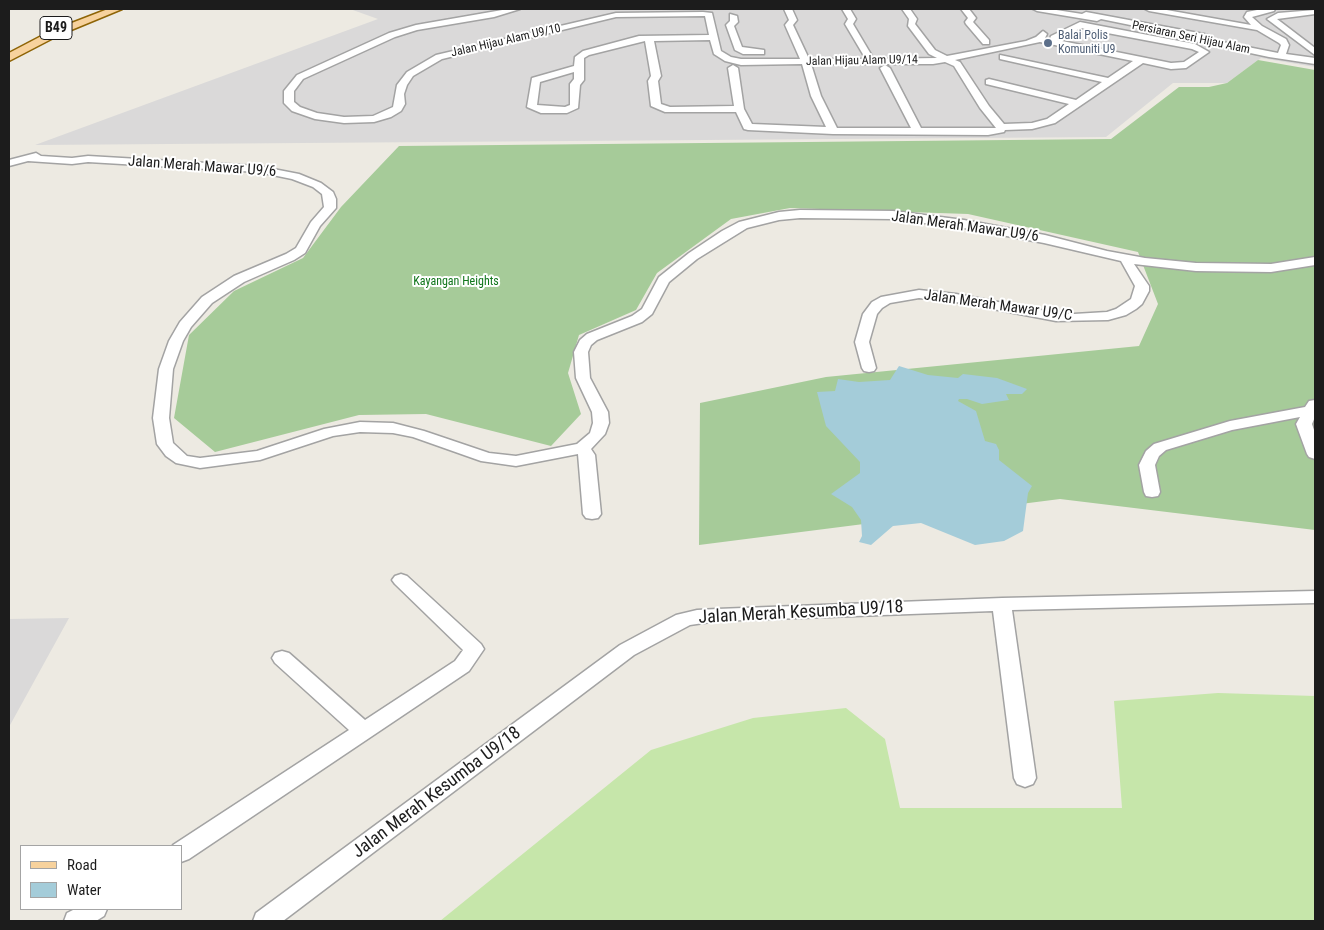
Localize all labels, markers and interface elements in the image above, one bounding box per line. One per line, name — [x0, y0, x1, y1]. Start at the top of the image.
road number: B49 — [40, 16, 72, 40]
street label: Persiaran Seri Hijau Alam — [1131, 18, 1251, 58]
street label: Jalan Hijau Alam U9/10 — [450, 21, 562, 61]
place label: Balai Polis Komuniti U9 — [1058, 29, 1116, 57]
marker: Balai Polis Komuniti U9 — [1042, 37, 1054, 49]
street label: Jalan Hijau Alam U9/14 — [806, 53, 918, 69]
street label: Jalan Merah Mawar U9/6 — [127, 153, 277, 181]
street label: Jalan Merah Mawar U9/6 — [890, 208, 1040, 246]
park label: Kayangan Heights — [413, 275, 499, 289]
street label: Jalan Merah Mawar U9/C — [923, 287, 1073, 325]
street label: Jalan Merah Kesumba U9/18 — [698, 597, 904, 629]
street label: Jalan Merah Kesumba U9/18 — [349, 723, 525, 863]
legend — [20, 845, 182, 910]
text: Road — [67, 856, 97, 874]
text: Water — [67, 881, 101, 899]

